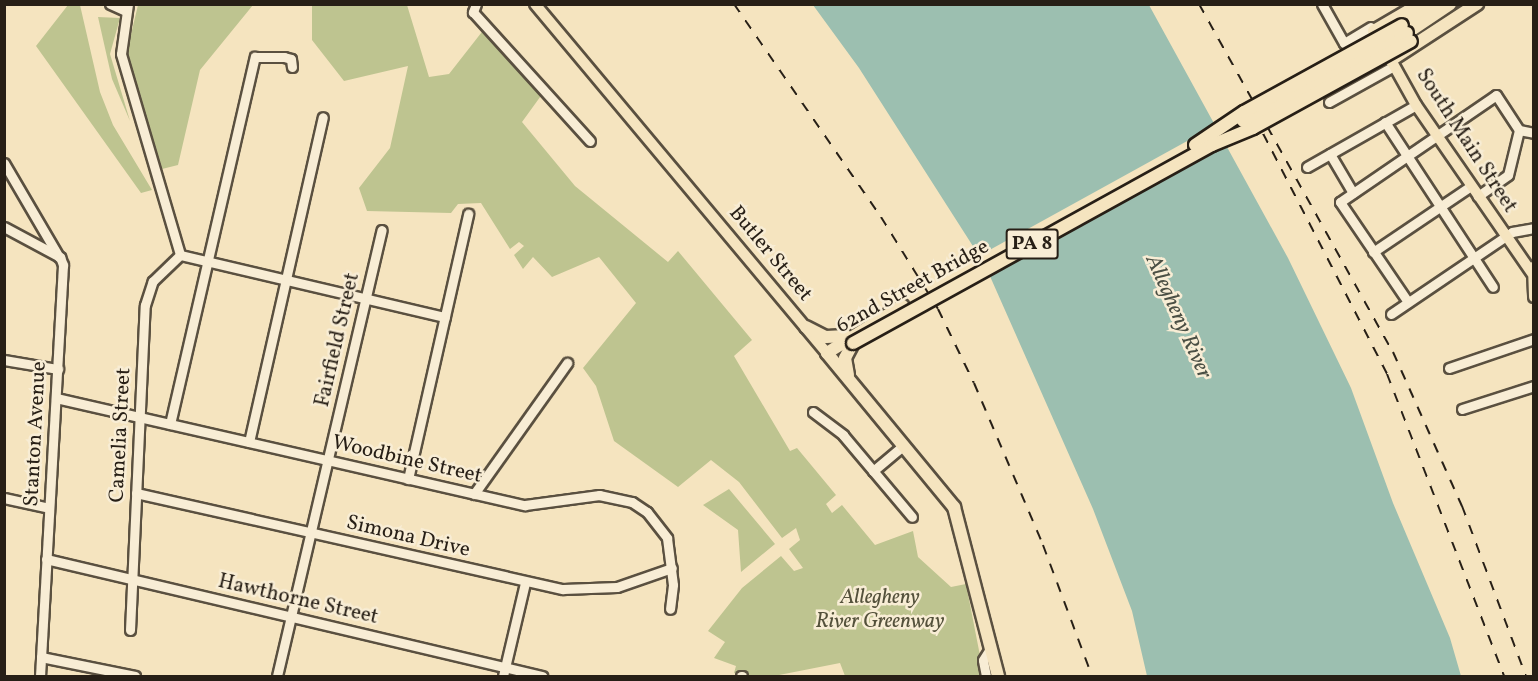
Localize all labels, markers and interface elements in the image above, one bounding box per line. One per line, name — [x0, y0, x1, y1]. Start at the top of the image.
street label: South Main Street — [1410, 64, 1522, 218]
street label: Butler Street — [723, 201, 817, 307]
road number: PA 8 — [1005, 227, 1059, 261]
street label: 62nd Street Bridge — [832, 235, 994, 339]
water label: Allegheny River — [1139, 251, 1217, 383]
street label: Fairfield Street — [310, 271, 366, 409]
street label: Stanton Avenue — [20, 361, 52, 507]
street label: Camelia Street — [105, 367, 137, 503]
street label: Woodbine Street — [330, 431, 484, 489]
street label: Simona Drive — [344, 511, 472, 563]
street label: Hawthorne Street — [216, 569, 380, 631]
park label: Allegheny River Greenway — [816, 585, 944, 635]

